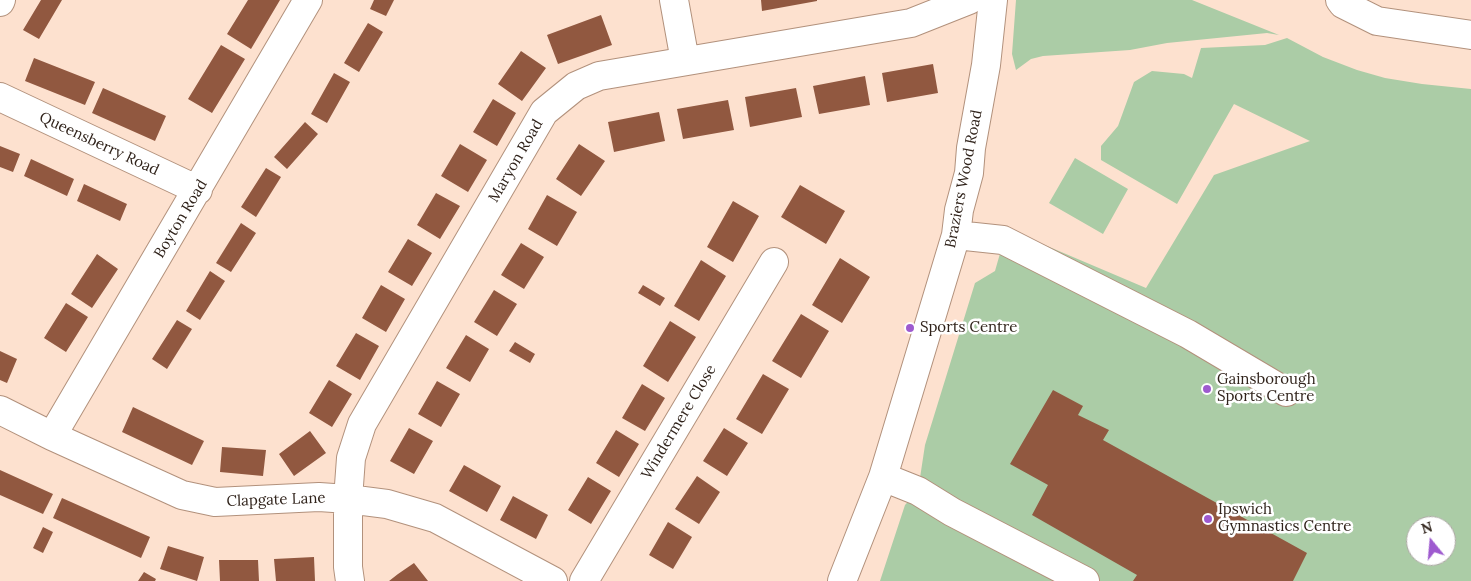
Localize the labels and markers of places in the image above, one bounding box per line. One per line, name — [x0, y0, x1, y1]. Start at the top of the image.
place label: Sports Centre — [920, 319, 1017, 337]
marker: Sports Centre — [904, 322, 916, 334]
place label: Gainsborough Sports Centre — [1217, 371, 1316, 406]
marker: Gainsborough Sports Centre — [1201, 383, 1213, 395]
place label: Ipswich Gymnastics Centre — [1218, 501, 1351, 536]
marker: Ipswich Gymnastics Centre — [1202, 513, 1214, 525]

